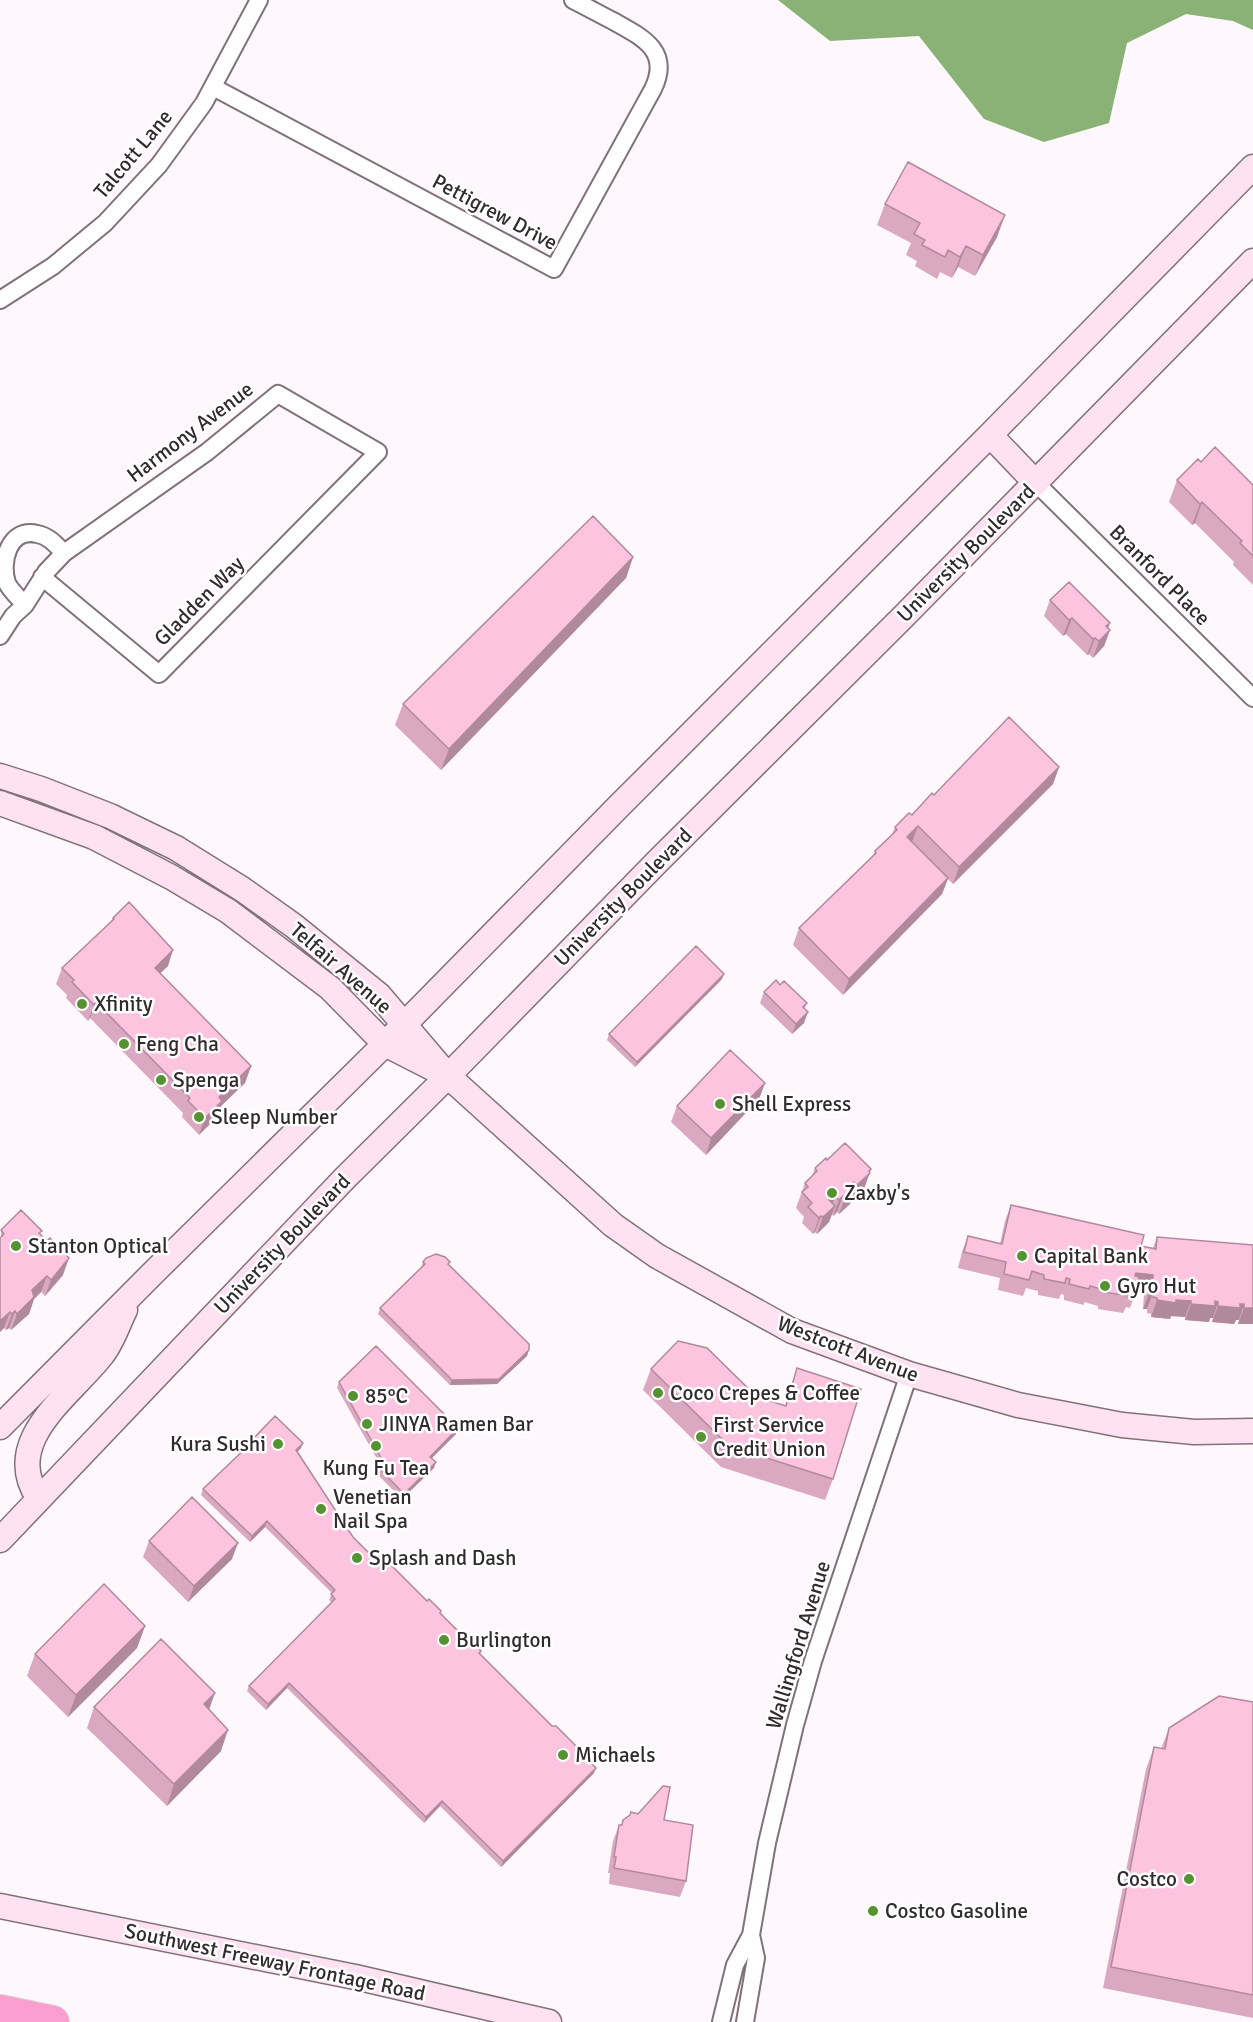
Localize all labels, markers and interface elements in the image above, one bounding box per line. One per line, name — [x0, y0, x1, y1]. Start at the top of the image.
street label: Talcott Lane — [88, 104, 178, 204]
street label: Pettigrew Drive — [428, 168, 562, 256]
street label: Harmony Avenue — [122, 376, 258, 488]
street label: University Boulevard — [891, 478, 1041, 628]
street label: Branford Place — [1104, 519, 1216, 631]
street label: Gladden Way — [149, 551, 249, 651]
street label: University Boulevard — [548, 822, 698, 972]
street label: Telfair Avenue — [285, 917, 397, 1019]
place label: Xfinity — [94, 991, 153, 1017]
marker: Xfinity — [75, 997, 89, 1011]
place label: Feng Cha — [136, 1031, 219, 1057]
marker: Feng Cha — [117, 1037, 131, 1051]
place label: Spenga — [173, 1067, 240, 1093]
marker: Spenga — [154, 1073, 168, 1087]
place label: Shell Express — [732, 1091, 851, 1117]
marker: Shell Express — [713, 1097, 727, 1111]
place label: Sleep Number — [211, 1104, 337, 1130]
marker: Sleep Number — [192, 1110, 206, 1124]
street label: University Boulevard — [208, 1168, 356, 1320]
place label: Zaxby's — [844, 1180, 910, 1206]
marker: Zaxby's — [825, 1186, 839, 1200]
place label: Stanton Optical — [28, 1233, 168, 1259]
marker: Stanton Optical — [9, 1239, 23, 1253]
place label: Capital Bank — [1034, 1243, 1148, 1269]
marker: Capital Bank — [1015, 1249, 1029, 1263]
place label: Gyro Hut — [1117, 1273, 1196, 1299]
marker: Gyro Hut — [1098, 1279, 1112, 1293]
street label: Westcott Avenue — [774, 1310, 922, 1388]
place label: Coco Crepes & Coffee — [670, 1380, 860, 1406]
place label: 85°C — [365, 1383, 408, 1409]
marker: Coco Crepes & Coffee — [651, 1386, 665, 1400]
marker: 85°C — [346, 1389, 360, 1403]
place label: JINYA Ramen Bar — [379, 1411, 534, 1437]
place label: First Service Credit Union — [713, 1412, 826, 1462]
marker: JINYA Ramen Bar — [360, 1417, 374, 1431]
marker: First Service Credit Union — [694, 1430, 708, 1444]
place label: Kura Sushi — [170, 1431, 266, 1457]
marker: Kura Sushi — [271, 1437, 285, 1451]
marker: Kung Fu Tea — [369, 1439, 383, 1453]
place label: Kung Fu Tea — [322, 1455, 430, 1481]
place label: Venetian Nail Spa — [333, 1484, 412, 1534]
marker: Venetian Nail Spa — [314, 1502, 328, 1516]
place label: Splash and Dash — [369, 1545, 516, 1571]
marker: Splash and Dash — [350, 1551, 364, 1565]
street label: Wallingford Avenue — [760, 1558, 836, 1732]
place label: Burlington — [456, 1627, 552, 1653]
marker: Burlington — [437, 1633, 451, 1647]
place label: Michaels — [575, 1742, 655, 1768]
marker: Michaels — [556, 1748, 570, 1762]
place label: Costco — [1117, 1866, 1177, 1892]
marker: Costco — [1182, 1872, 1196, 1886]
place label: Costco Gasoline — [885, 1898, 1028, 1924]
marker: Costco Gasoline — [866, 1904, 880, 1918]
street label: Southwest Freeway Frontage Road — [122, 1917, 428, 2007]

